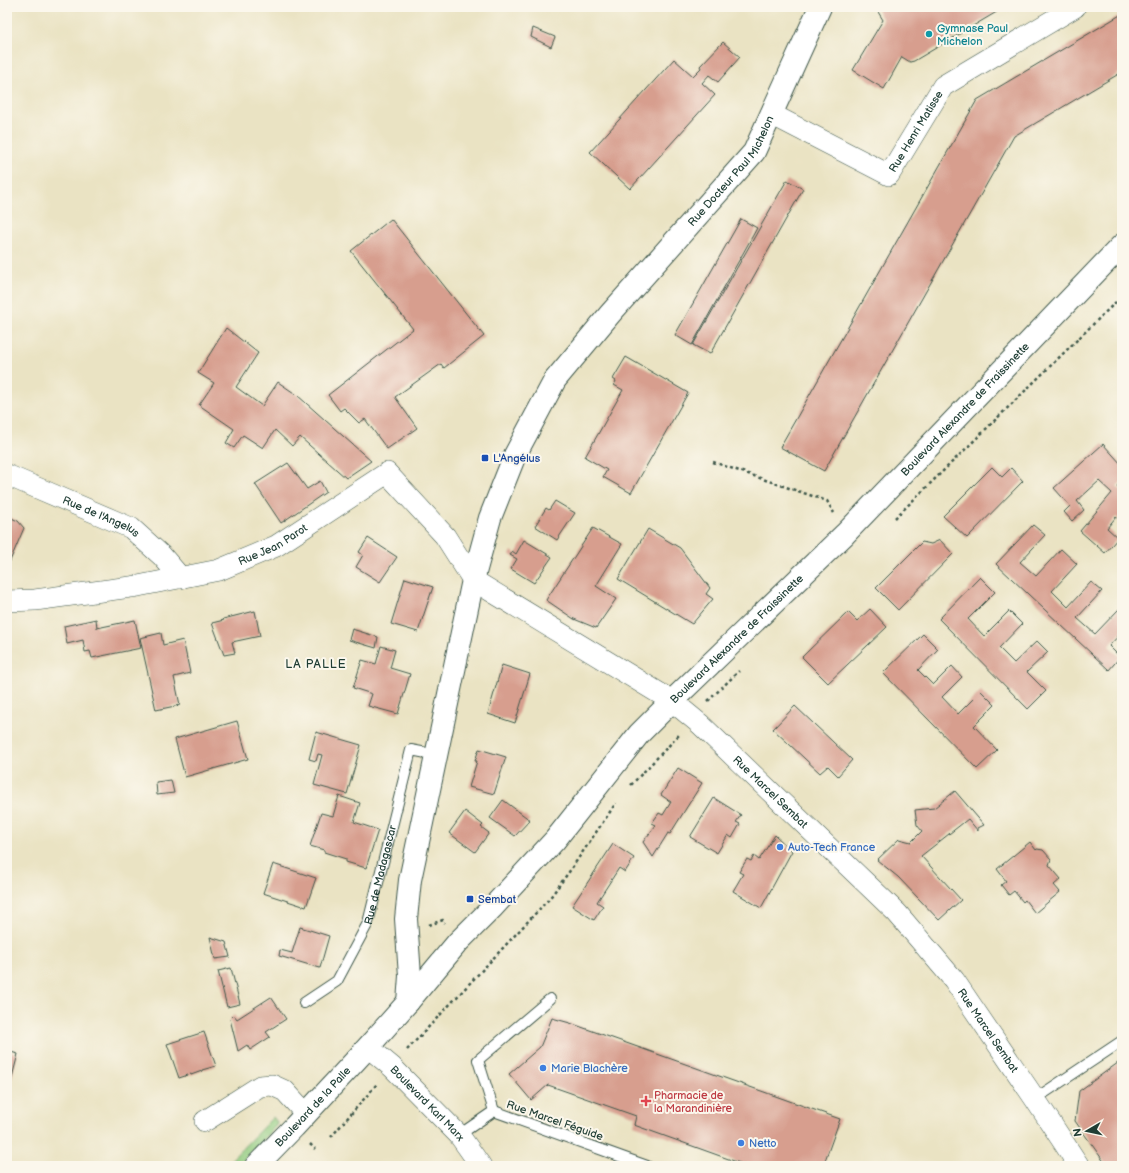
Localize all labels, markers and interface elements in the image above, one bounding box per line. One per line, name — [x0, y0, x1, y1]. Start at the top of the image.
place label: Gymnase Paul Michelon — [937, 22, 1008, 48]
marker: Gymnase Paul Michelon — [924, 29, 934, 39]
street label: Rue Henri Matisse — [886, 88, 946, 175]
street label: Rue Docteur Paul Michelon — [685, 114, 777, 229]
street label: Boulevard Alexandre de Fraissinette — [898, 340, 1032, 479]
place label: L'Angélus — [493, 452, 541, 465]
marker: L'Angélus — [480, 453, 490, 463]
street label: Rue de l'Angelus — [61, 494, 143, 540]
street label: Rue Jean Parot — [236, 521, 310, 568]
street label: Boulevard Alexandre de Fraissinette — [668, 572, 806, 706]
district label: LA PALLE — [285, 657, 347, 672]
street label: Rue Marcel Sembat — [730, 753, 811, 831]
street label: Rue de Madagascar — [362, 823, 399, 926]
place label: Auto-Tech France — [788, 841, 876, 854]
marker: Auto-Tech France — [775, 842, 785, 852]
place label: Sembat — [478, 893, 517, 906]
marker: Sembat — [465, 894, 475, 904]
street label: Rue Marcel Sembat — [955, 986, 1021, 1076]
place label: Marie Blachère — [551, 1062, 628, 1075]
street label: Boulevard Karl Marx — [387, 1063, 467, 1144]
marker: Marie Blachère — [538, 1063, 548, 1073]
street label: Boulevard de la Palle — [272, 1064, 354, 1150]
place label: Pharmacie de la Marandinière — [654, 1089, 732, 1115]
marker: Pharmacie de la Marandinière — [641, 1096, 651, 1106]
street label: Rue Marcel Féguide — [505, 1098, 605, 1143]
north arrow — [1067, 1111, 1107, 1151]
text: N — [1071, 1127, 1085, 1138]
place label: Netto — [749, 1137, 776, 1150]
marker: Netto — [736, 1138, 746, 1148]

